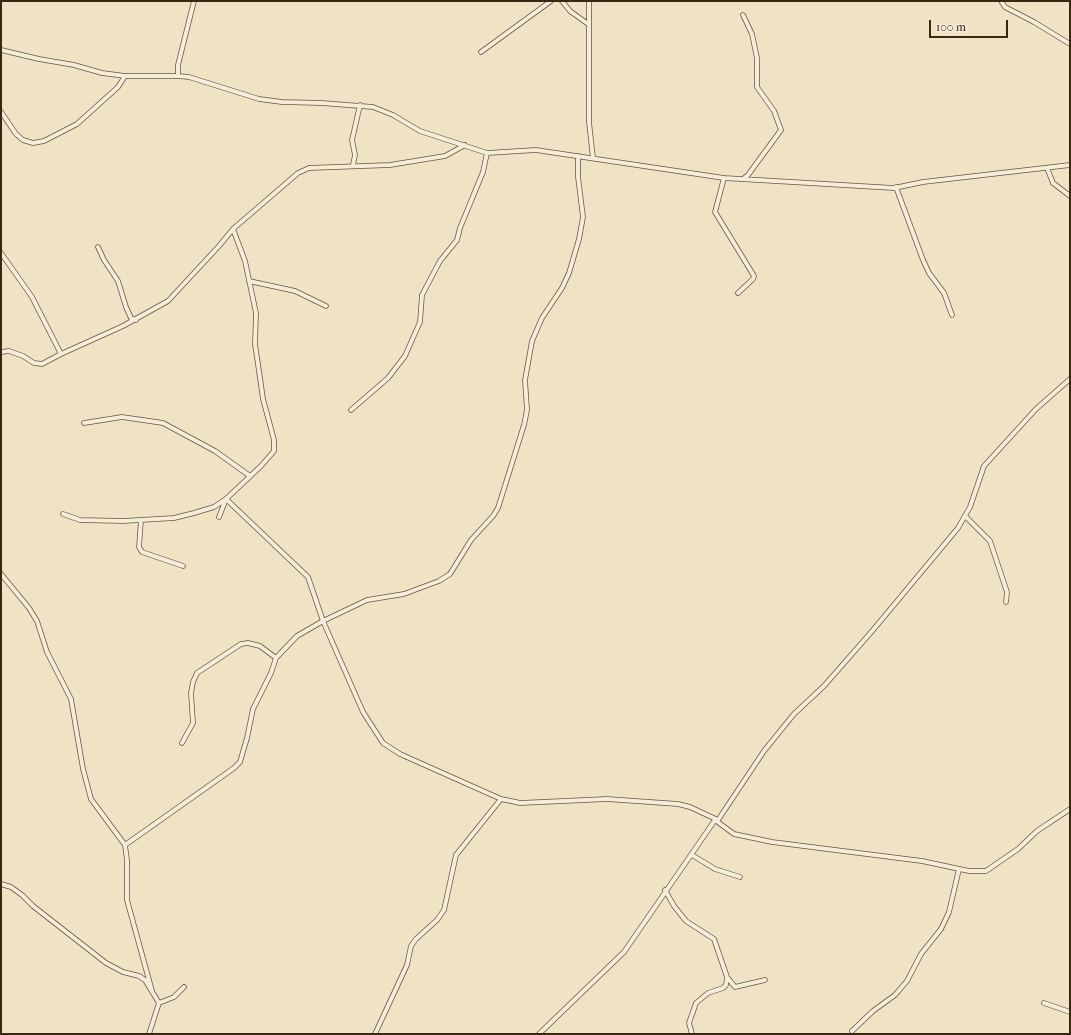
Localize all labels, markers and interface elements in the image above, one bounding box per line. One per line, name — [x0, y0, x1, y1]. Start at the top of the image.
scale bar — [931, 12, 1010, 38]
text: 100 m — [936, 20, 966, 34]

